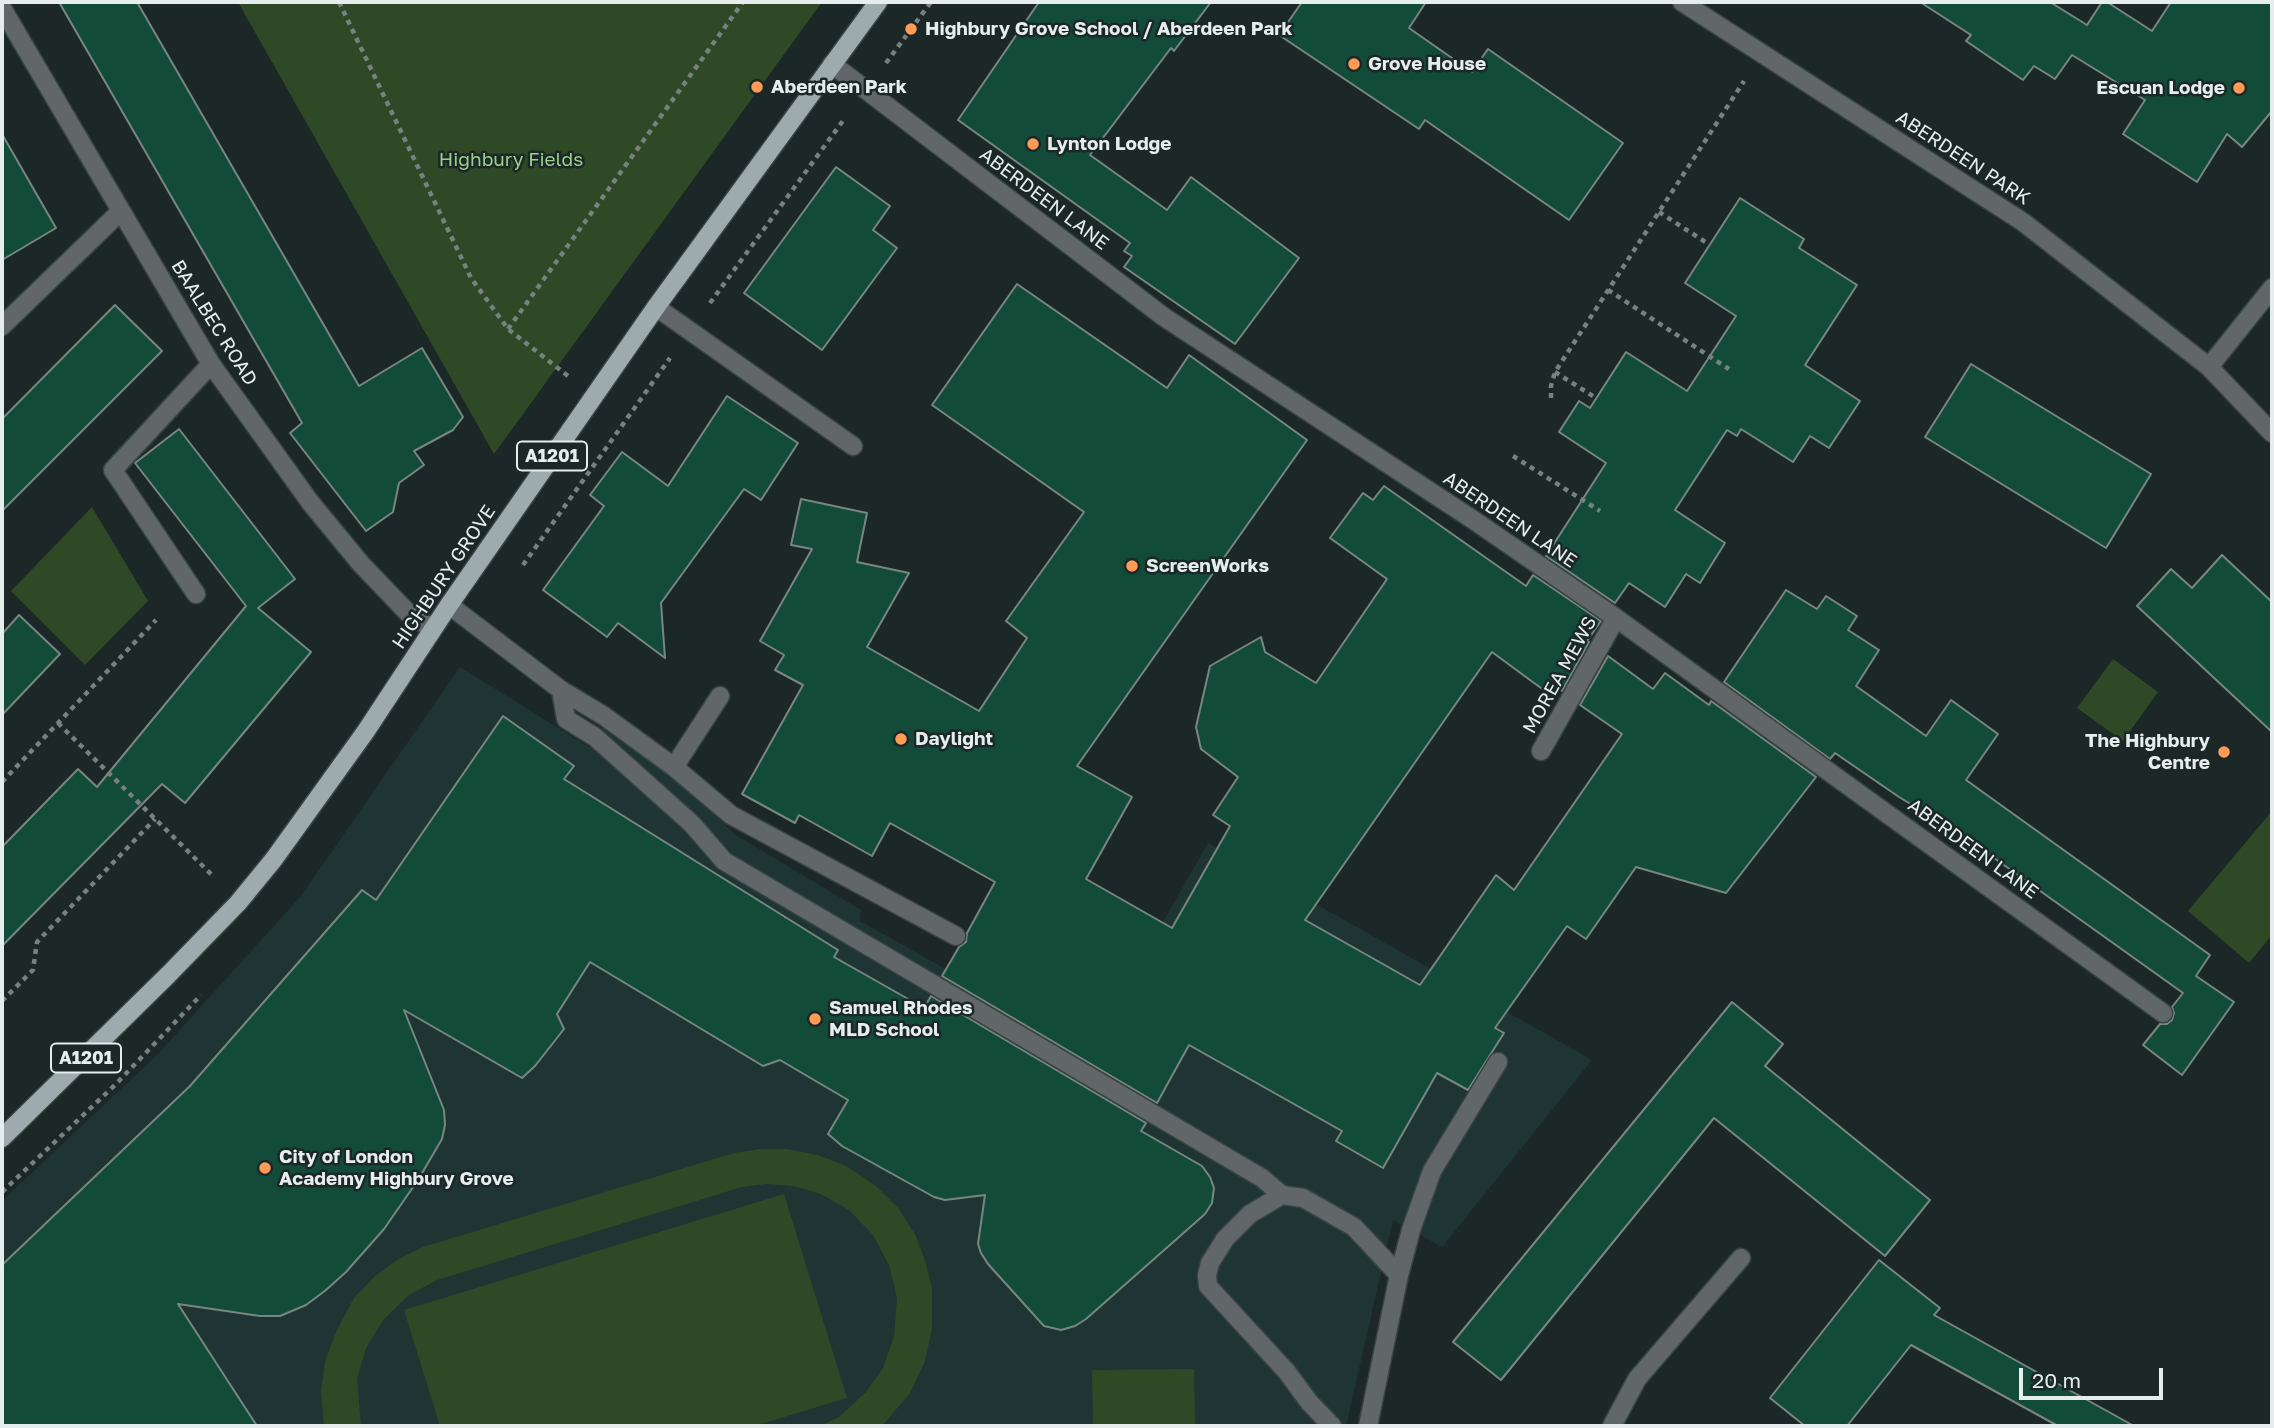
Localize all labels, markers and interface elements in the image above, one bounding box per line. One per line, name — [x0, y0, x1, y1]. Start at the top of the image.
place label: Highbury Grove School / Aberdeen Park — [925, 18, 1293, 40]
marker: Highbury Grove School / Aberdeen Park — [903, 21, 919, 37]
place label: Grove House — [1368, 53, 1486, 75]
marker: Grove House — [1346, 56, 1362, 72]
place label: Aberdeen Park — [771, 76, 907, 98]
place label: Escuan Lodge — [2096, 77, 2225, 99]
marker: Aberdeen Park — [749, 79, 765, 95]
marker: Escuan Lodge — [2231, 80, 2247, 96]
street label: ABERDEEN PARK — [1892, 106, 2034, 210]
place label: Lynton Lodge — [1047, 133, 1171, 155]
marker: Lynton Lodge — [1025, 136, 1041, 152]
street label: ABERDEEN LANE — [975, 143, 1113, 255]
park label: Highbury Fields — [439, 149, 583, 171]
street label: BAALBEC ROAD — [166, 256, 262, 390]
road number: A1201 — [517, 442, 587, 470]
street label: ABERDEEN LANE — [1439, 467, 1581, 573]
street label: HIGHBURY GROVE — [387, 501, 501, 653]
place label: ScreenWorks — [1146, 555, 1269, 577]
marker: ScreenWorks — [1124, 558, 1140, 574]
street label: MOREA MEWS — [1518, 612, 1602, 738]
place label: Daylight — [915, 728, 993, 750]
place label: The Highbury Centre — [2085, 730, 2210, 774]
marker: Daylight — [893, 731, 909, 747]
marker: The Highbury Centre — [2216, 744, 2232, 760]
street label: ABERDEEN LANE — [1903, 794, 2043, 904]
place label: Samuel Rhodes MLD School — [829, 997, 973, 1041]
marker: Samuel Rhodes MLD School — [807, 1011, 823, 1027]
road number: A1201 — [51, 1044, 121, 1072]
place label: City of London Academy Highbury Grove — [279, 1146, 514, 1190]
marker: City of London Academy Highbury Grove — [257, 1160, 273, 1176]
scale bar — [2022, 1354, 2166, 1398]
text: 20 m — [2032, 1367, 2081, 1393]

